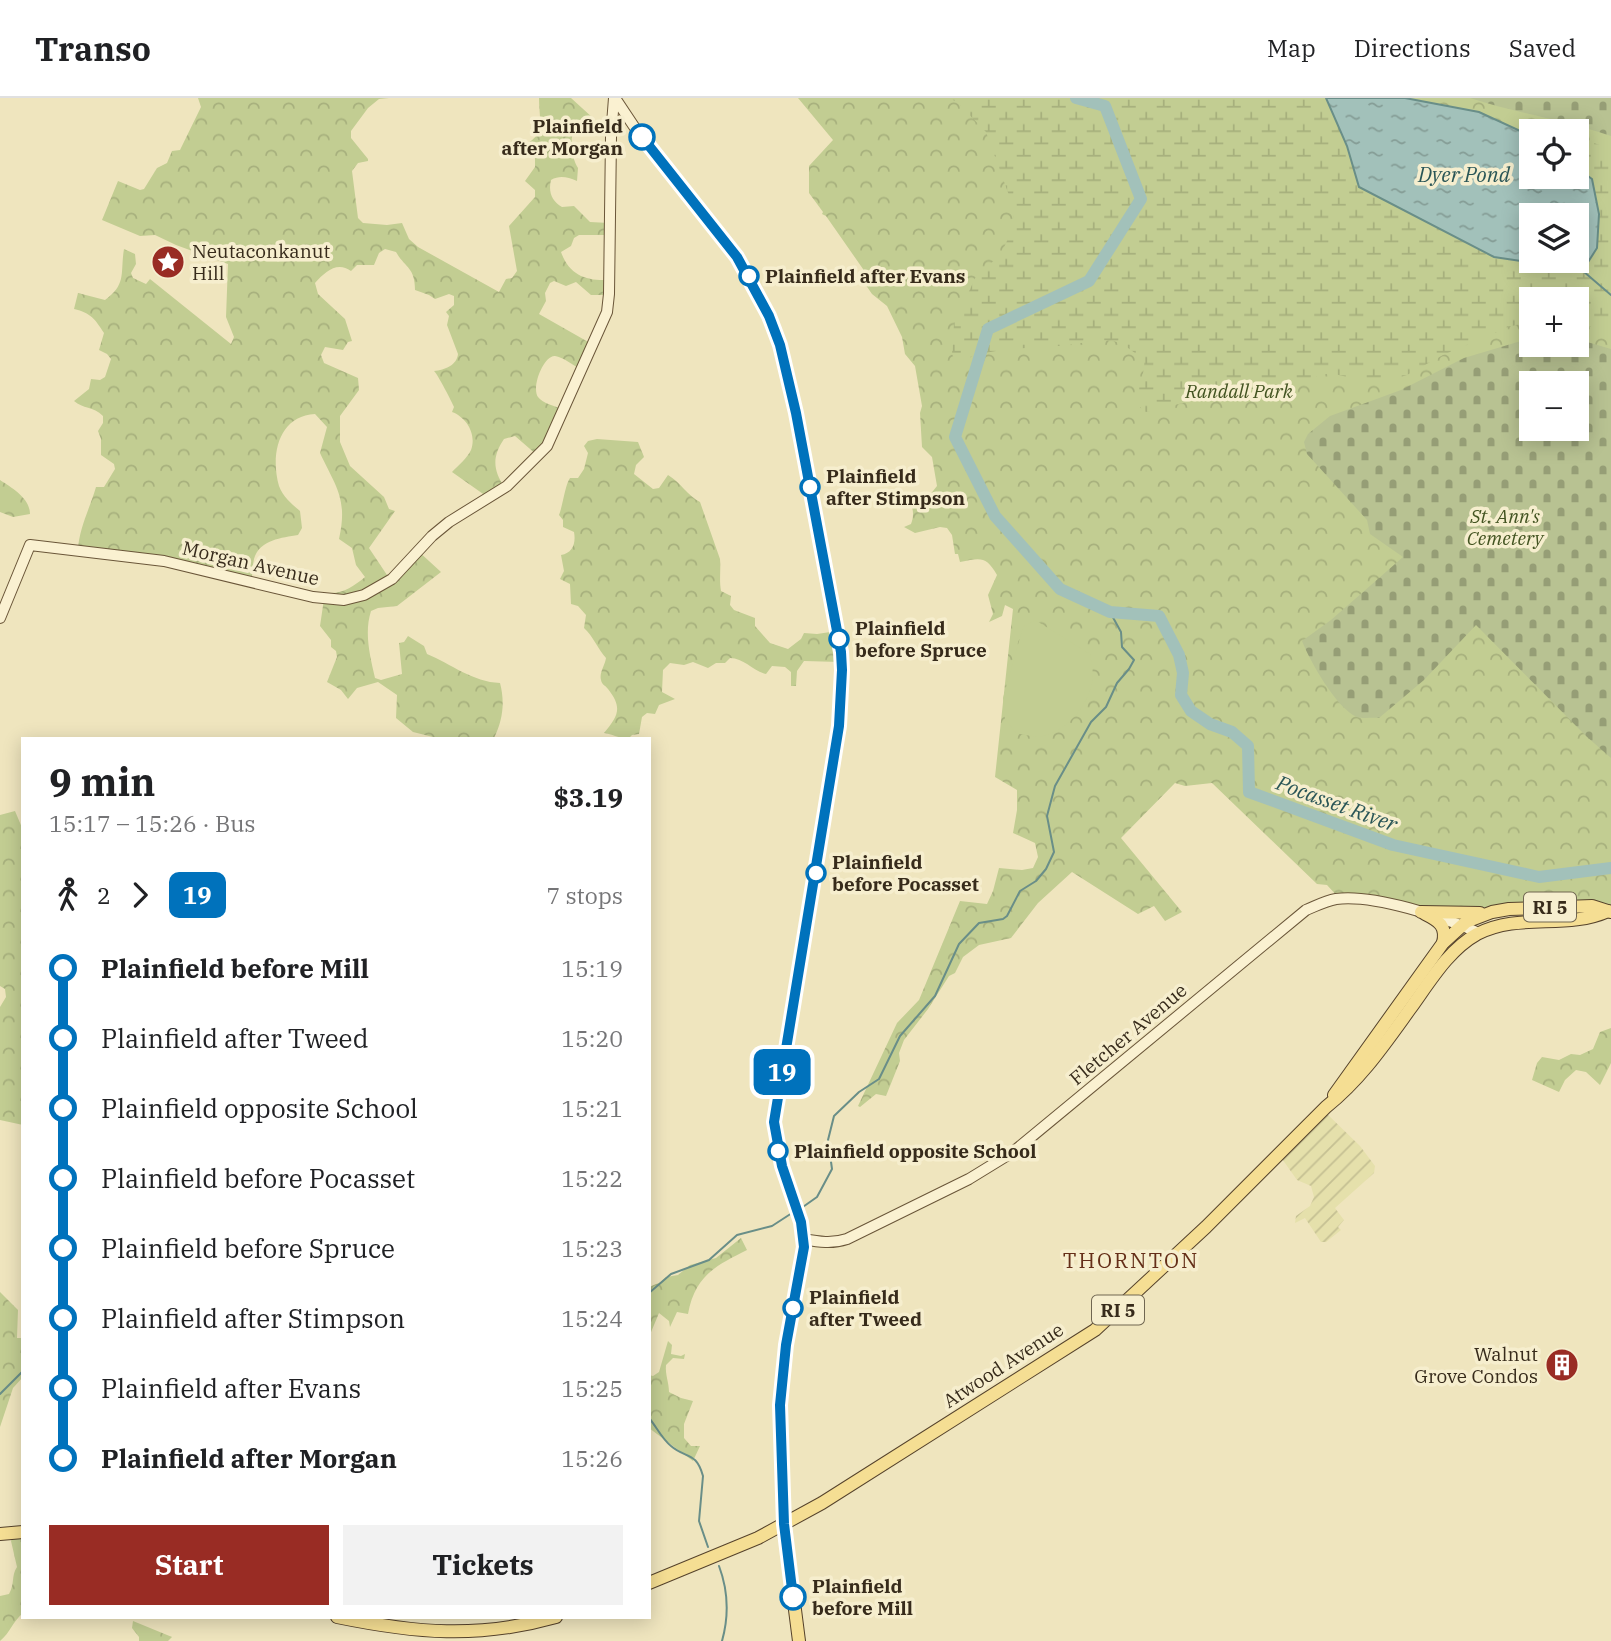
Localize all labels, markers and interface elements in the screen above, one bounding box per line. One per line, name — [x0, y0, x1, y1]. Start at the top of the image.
text: Transo — [35, 27, 151, 70]
text: Map — [1267, 32, 1316, 64]
text: Directions — [1354, 32, 1471, 64]
text: Saved — [1509, 32, 1576, 64]
place label: Plainfield after Morgan — [502, 114, 623, 160]
map controls — [1519, 119, 1589, 441]
button: locate — [1519, 119, 1589, 189]
marker: Plainfield after Morgan — [629, 124, 655, 150]
water label: Dyer Pond — [1417, 160, 1511, 188]
button: layers — [1519, 203, 1589, 273]
place label: Neutaconkanut Hill — [192, 239, 331, 285]
place icon: Neutaconkanut Hill — [149, 243, 187, 281]
place label: Plainfield after Evans — [765, 264, 965, 288]
marker: Plainfield after Evans — [739, 266, 759, 286]
button: + — [1519, 287, 1589, 357]
button: − — [1519, 371, 1589, 441]
park label: Randall Park — [1184, 379, 1294, 403]
place label: Plainfield after Stimpson — [826, 464, 966, 510]
marker: Plainfield after Stimpson — [800, 477, 820, 497]
park label: St. Ann's Cemetery — [1467, 504, 1545, 550]
street label: Morgan Avenue — [180, 536, 322, 590]
place label: Plainfield before Spruce — [855, 616, 987, 662]
marker: Plainfield before Spruce — [829, 629, 849, 649]
text: 9 min — [49, 757, 155, 806]
water label: Pocasset River — [1272, 768, 1402, 838]
text: $3.19 — [553, 780, 623, 814]
text: 15:17 – 15:26 · Bus — [49, 808, 256, 838]
place label: Plainfield before Pocasset — [832, 850, 979, 896]
marker: Plainfield before Pocasset — [806, 863, 826, 883]
icon: walk — [49, 876, 87, 914]
icon: forward — [121, 876, 159, 914]
text: 19 — [183, 879, 212, 911]
text: 2 — [97, 880, 111, 910]
text: 7 stops — [546, 880, 623, 910]
road number: RI 5 — [1524, 892, 1576, 922]
text: Plainfield before Mill — [101, 951, 369, 985]
text: 15:19 — [561, 953, 623, 983]
street label: Fletcher Avenue — [1064, 978, 1192, 1090]
text: Plainfield after Tweed — [101, 1021, 369, 1055]
text: 15:20 — [561, 1023, 623, 1053]
line badge: 19 — [750, 1049, 814, 1095]
text: 19 — [768, 1056, 796, 1088]
text: Plainfield opposite School — [101, 1091, 418, 1125]
text: 15:21 — [561, 1093, 623, 1123]
place label: Plainfield opposite School — [794, 1139, 1036, 1163]
marker: Plainfield opposite School — [768, 1141, 788, 1161]
text: Plainfield before Pocasset — [101, 1161, 415, 1195]
text: 15:22 — [561, 1163, 623, 1193]
text: Plainfield before Spruce — [101, 1231, 395, 1265]
text: 15:23 — [561, 1233, 623, 1263]
district label: THORNTON — [1063, 1246, 1199, 1274]
place label: Plainfield after Tweed — [809, 1285, 922, 1331]
road number: RI 5 — [1092, 1296, 1144, 1324]
marker: Plainfield after Tweed — [783, 1298, 803, 1318]
text: Plainfield after Stimpson — [101, 1301, 405, 1335]
text: 15:24 — [561, 1303, 623, 1333]
street label: Atwood Avenue — [938, 1317, 1068, 1413]
place label: Walnut Grove Condos — [1414, 1342, 1538, 1388]
building icon: Walnut Grove Condos — [1543, 1346, 1581, 1384]
text: Plainfield after Evans — [101, 1371, 361, 1405]
text: 15:25 — [561, 1373, 623, 1403]
text: Plainfield after Morgan — [101, 1441, 397, 1475]
text: 15:26 — [561, 1443, 623, 1473]
button: Start — [49, 1525, 329, 1605]
button: Tickets — [343, 1525, 623, 1605]
place label: Plainfield before Mill — [812, 1574, 913, 1620]
marker: Plainfield before Mill — [780, 1584, 806, 1610]

